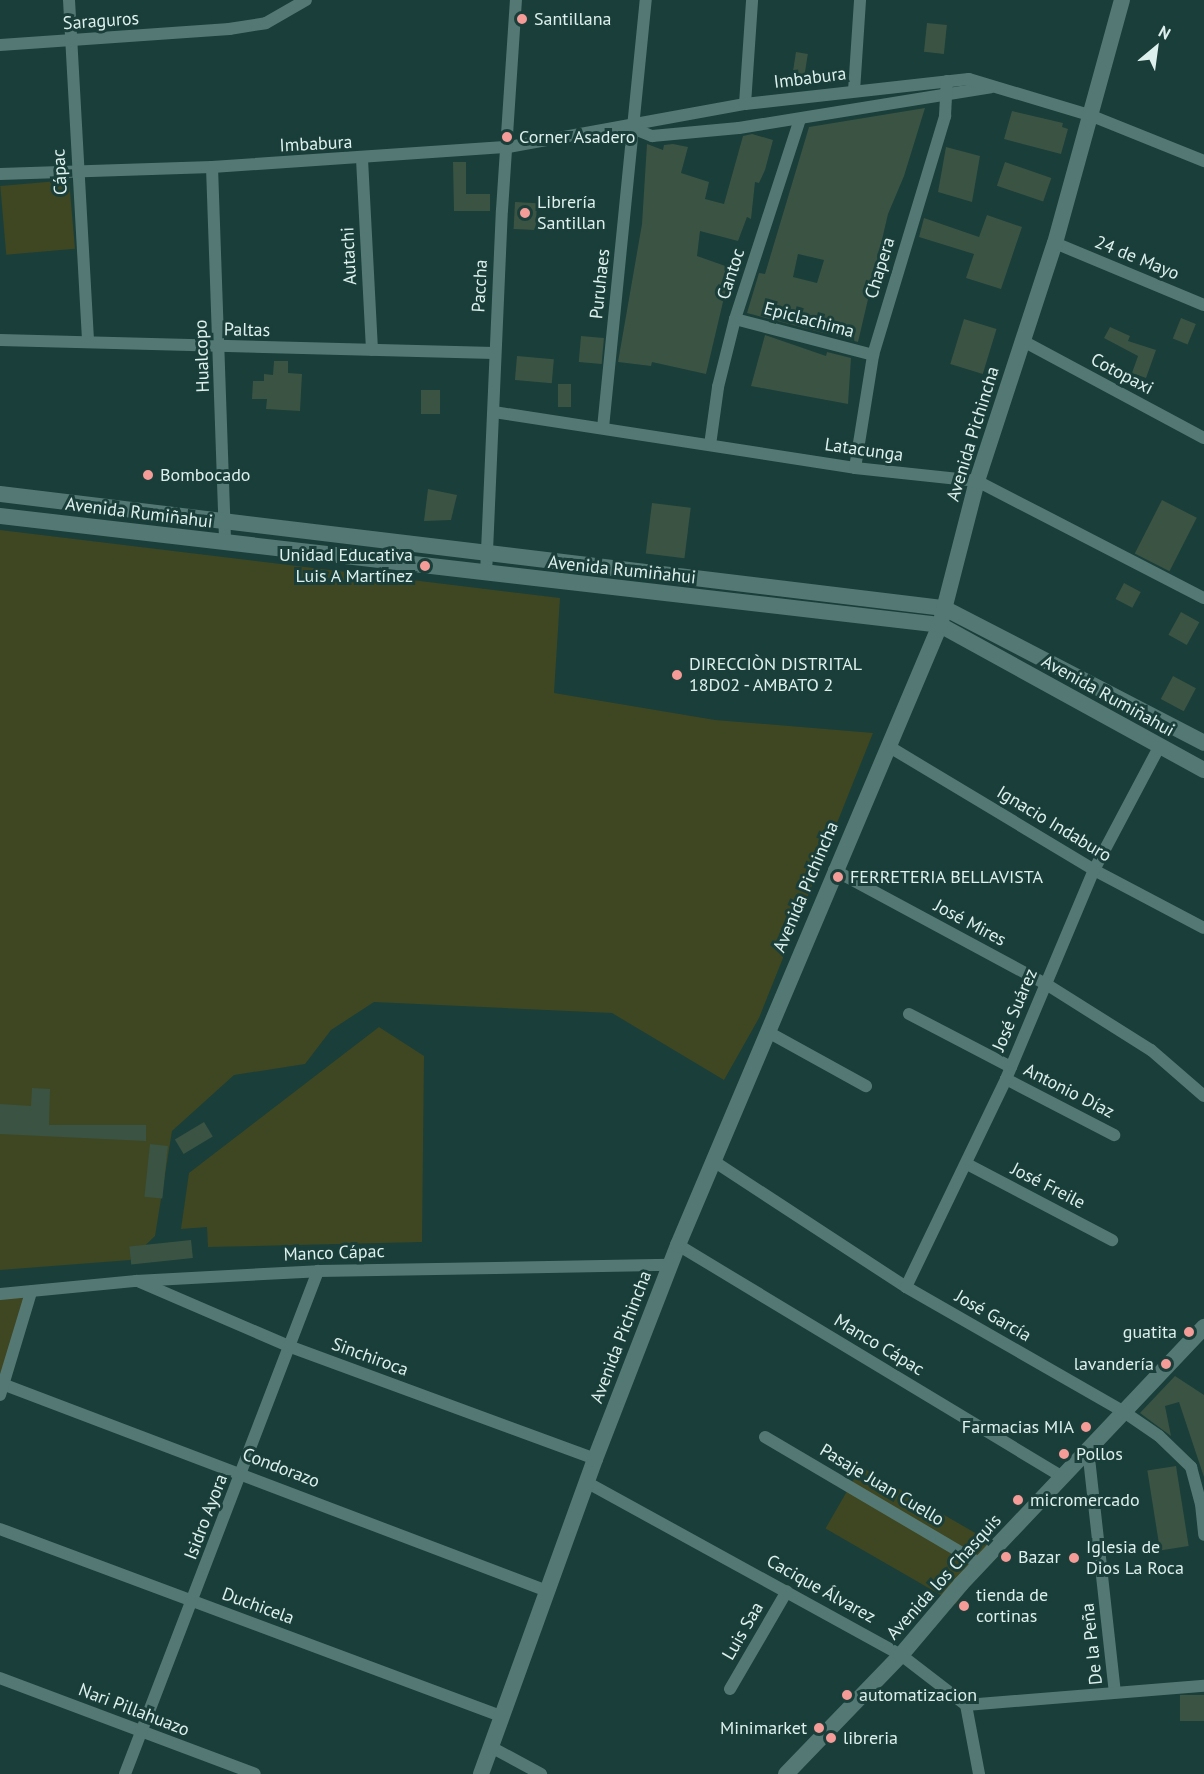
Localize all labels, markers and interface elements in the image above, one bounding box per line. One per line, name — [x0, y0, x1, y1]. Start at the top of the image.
street label: Saraguros — [62, 8, 140, 34]
place label: Santillana — [534, 8, 611, 30]
marker: Santillana — [515, 12, 529, 26]
north arrow — [1126, 18, 1186, 78]
text: N — [1155, 21, 1174, 44]
street label: Imbabura — [772, 63, 848, 93]
place label: Corner Asadero — [519, 126, 636, 148]
marker: Corner Asadero — [500, 130, 514, 144]
street label: Imbabura — [279, 131, 353, 157]
street label: Cápac — [48, 148, 72, 196]
place label: Librería Santillan — [537, 192, 606, 234]
marker: Librería Santillan — [518, 206, 532, 220]
street label: Autachi — [337, 226, 361, 286]
street label: 24 de Mayo — [1092, 231, 1182, 285]
street label: Chapera — [860, 235, 900, 301]
street label: Cantoc — [713, 246, 749, 302]
street label: Puruhaes — [586, 248, 614, 320]
street label: Paccha — [468, 259, 492, 313]
street label: Epiclachima — [761, 298, 857, 342]
street label: Hualcopo — [190, 319, 214, 393]
street label: Paltas — [224, 319, 270, 341]
street label: Cotopaxi — [1087, 349, 1157, 399]
street label: Avenida Pichincha — [942, 364, 1004, 504]
street label: Latacunga — [823, 434, 905, 466]
place label: Bombocado — [160, 464, 251, 486]
marker: Bombocado — [141, 468, 155, 482]
street label: Avenida Rumiñahui — [64, 493, 214, 533]
place label: Unidad Educativa Luis A Martínez — [279, 545, 413, 588]
street label: Avenida Rumiñahui — [547, 552, 697, 588]
marker: Unidad Educativa Luis A Martínez — [418, 559, 432, 573]
street label: Avenida Rumiñahui — [1038, 651, 1178, 741]
place label: DIRECCIÒN DISTRITAL 18D02 - AMBATO 2 — [689, 654, 862, 696]
marker: DIRECCIÒN DISTRITAL 18D02 - AMBATO 2 — [670, 668, 684, 682]
street label: Ignacio Indaburo — [993, 781, 1115, 867]
street label: Avenida Pichincha — [769, 818, 843, 956]
place label: FERRETERIA BELLAVISTA — [850, 866, 1044, 888]
marker: FERRETERIA BELLAVISTA — [831, 870, 845, 884]
street label: José Mires — [930, 895, 1010, 951]
street label: José Suárez — [988, 965, 1042, 1055]
street label: Antonio Díaz — [1020, 1059, 1118, 1123]
street label: José Freile — [1007, 1158, 1089, 1214]
street label: Manco Cápac — [283, 1240, 385, 1266]
street label: Avenida Pichincha — [586, 1268, 656, 1406]
street label: José García — [951, 1286, 1035, 1346]
street label: Manco Cápac — [830, 1310, 928, 1380]
place label: guatita — [1123, 1321, 1177, 1343]
marker: guatita — [1182, 1325, 1196, 1339]
street label: Sinchiroca — [329, 1333, 411, 1381]
place label: lavandería — [1074, 1353, 1154, 1375]
marker: lavandería — [1159, 1357, 1173, 1371]
place label: Farmacias MIA — [962, 1416, 1074, 1438]
marker: Farmacias MIA — [1079, 1420, 1093, 1434]
street label: Pasaje Juan Cuello — [816, 1439, 948, 1531]
street label: Condorazo — [239, 1443, 323, 1493]
place label: Pollos — [1076, 1443, 1123, 1465]
marker: Pollos — [1057, 1447, 1071, 1461]
street label: Isidro Ayora — [180, 1471, 232, 1563]
place label: micromercado — [1030, 1489, 1140, 1511]
marker: micromercado — [1011, 1493, 1025, 1507]
street label: Avenida los Chasquis — [882, 1510, 1006, 1644]
place label: Iglesia de Dios La Roca — [1086, 1537, 1184, 1580]
place label: Bazar — [1018, 1546, 1061, 1568]
street label: Cacique Álvarez — [763, 1550, 879, 1628]
marker: Bazar — [999, 1550, 1013, 1564]
marker: Iglesia de Dios La Roca — [1067, 1551, 1081, 1565]
street label: Duchicela — [219, 1583, 297, 1629]
place label: tienda de cortinas — [976, 1585, 1048, 1628]
street label: Luis Saa — [718, 1598, 768, 1664]
marker: tienda de cortinas — [957, 1599, 971, 1613]
street label: De la Peña — [1077, 1602, 1107, 1686]
street label: Nari Pillahuazo — [76, 1679, 192, 1741]
place label: automatizacion — [859, 1684, 977, 1706]
marker: automatizacion — [840, 1688, 854, 1702]
place label: Minimarket — [720, 1717, 807, 1739]
marker: Minimarket — [812, 1721, 826, 1735]
place label: libreria — [843, 1727, 898, 1749]
marker: libreria — [824, 1731, 838, 1745]

